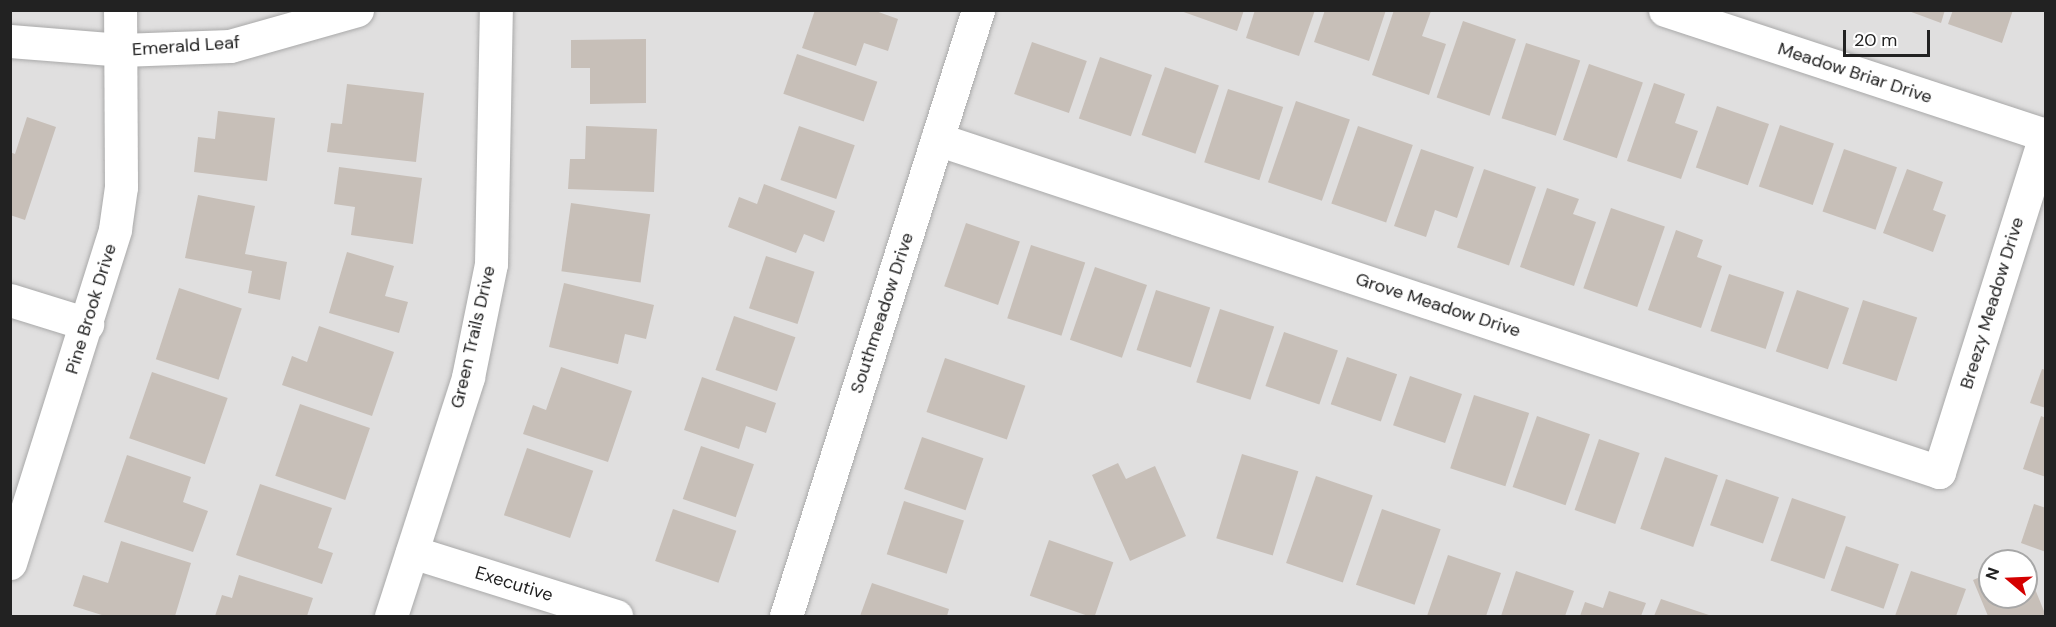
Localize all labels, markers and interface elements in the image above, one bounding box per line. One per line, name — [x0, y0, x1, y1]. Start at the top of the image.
scale bar — [1846, 18, 1933, 56]
text: 20 m — [1854, 28, 1897, 52]
street label: Emerald Leaf — [131, 31, 241, 61]
street label: Meadow Briar Drive — [1775, 38, 1935, 108]
street label: Breezy Meadow Drive — [1956, 214, 2028, 392]
street label: Southmeadow Drive — [846, 230, 918, 396]
street label: Pine Brook Drive — [61, 241, 121, 377]
street label: Green Trails Drive — [446, 264, 500, 410]
street label: Grove Meadow Drive — [1353, 268, 1523, 342]
north arrow — [1978, 549, 2038, 609]
street label: Executive — [472, 562, 556, 606]
text: N — [1981, 565, 2004, 583]

